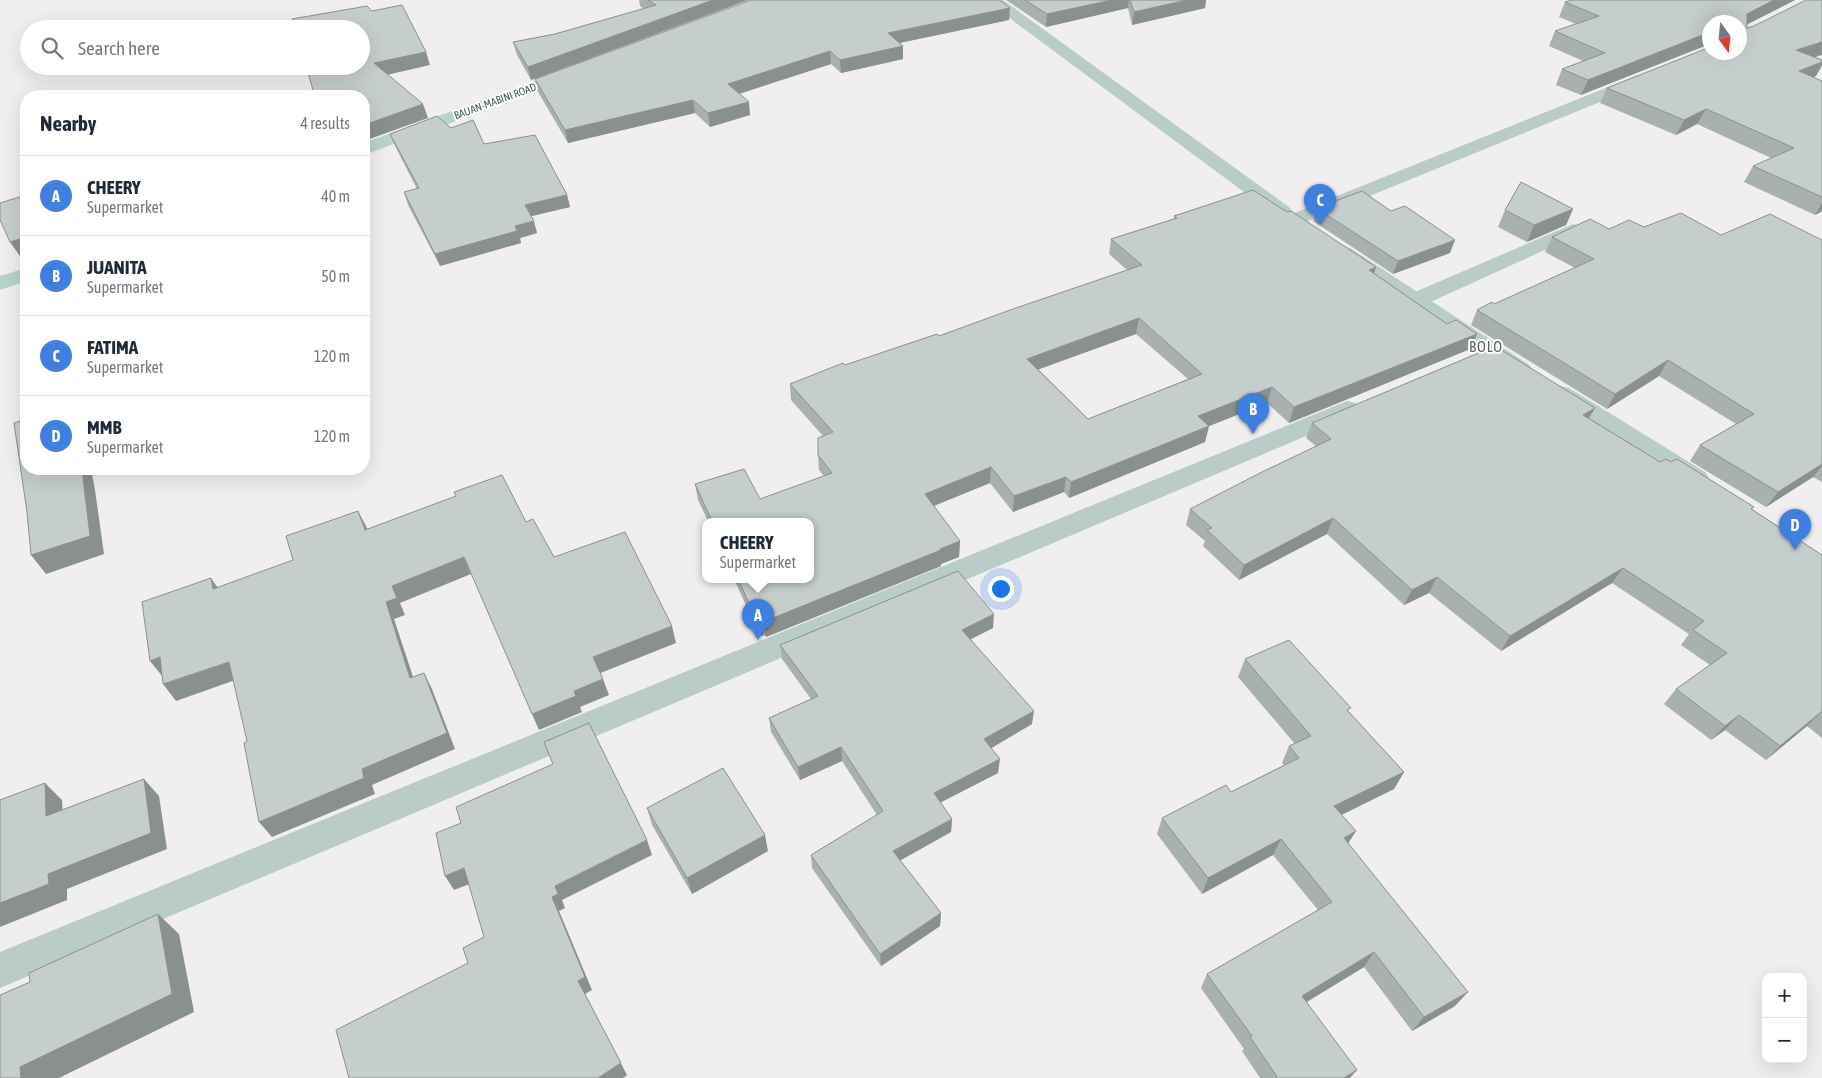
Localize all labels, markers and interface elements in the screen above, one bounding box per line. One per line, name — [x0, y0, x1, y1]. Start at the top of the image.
north arrow — [1702, 15, 1747, 60]
search box — [20, 20, 370, 75]
icon: search — [38, 34, 66, 62]
text: Search here — [78, 37, 160, 59]
street label: BAUAN-MABINI ROAD — [452, 81, 538, 121]
text: Nearby — [40, 111, 96, 135]
text: 4 results — [300, 114, 350, 132]
text: CHEERY — [87, 176, 141, 198]
pin: C — [1304, 184, 1336, 225]
text: A — [52, 187, 60, 205]
text: 40 m — [321, 187, 350, 205]
text: Supermarket — [87, 198, 163, 216]
text: JUANITA — [87, 256, 147, 278]
text: B — [52, 267, 60, 285]
text: 50 m — [321, 267, 350, 285]
text: Supermarket — [87, 278, 163, 296]
text: FATIMA — [87, 336, 138, 358]
district label: BOLO — [1469, 338, 1503, 355]
text: C — [52, 347, 60, 365]
text: 120 m — [314, 347, 350, 365]
text: Supermarket — [87, 358, 163, 376]
pin: B — [1237, 393, 1269, 434]
text: MMB — [87, 416, 121, 438]
text: D — [52, 427, 60, 445]
text: 120 m — [314, 427, 350, 445]
text: Supermarket — [87, 438, 163, 456]
pin: D — [1779, 509, 1811, 550]
popup — [702, 518, 814, 583]
text: CHEERY — [720, 531, 773, 553]
text: Supermarket — [720, 553, 796, 571]
your location — [988, 576, 1014, 602]
pin: A — [742, 599, 774, 640]
map controls — [1762, 973, 1807, 1063]
button: + — [1762, 973, 1807, 1018]
button: − — [1762, 1018, 1807, 1063]

